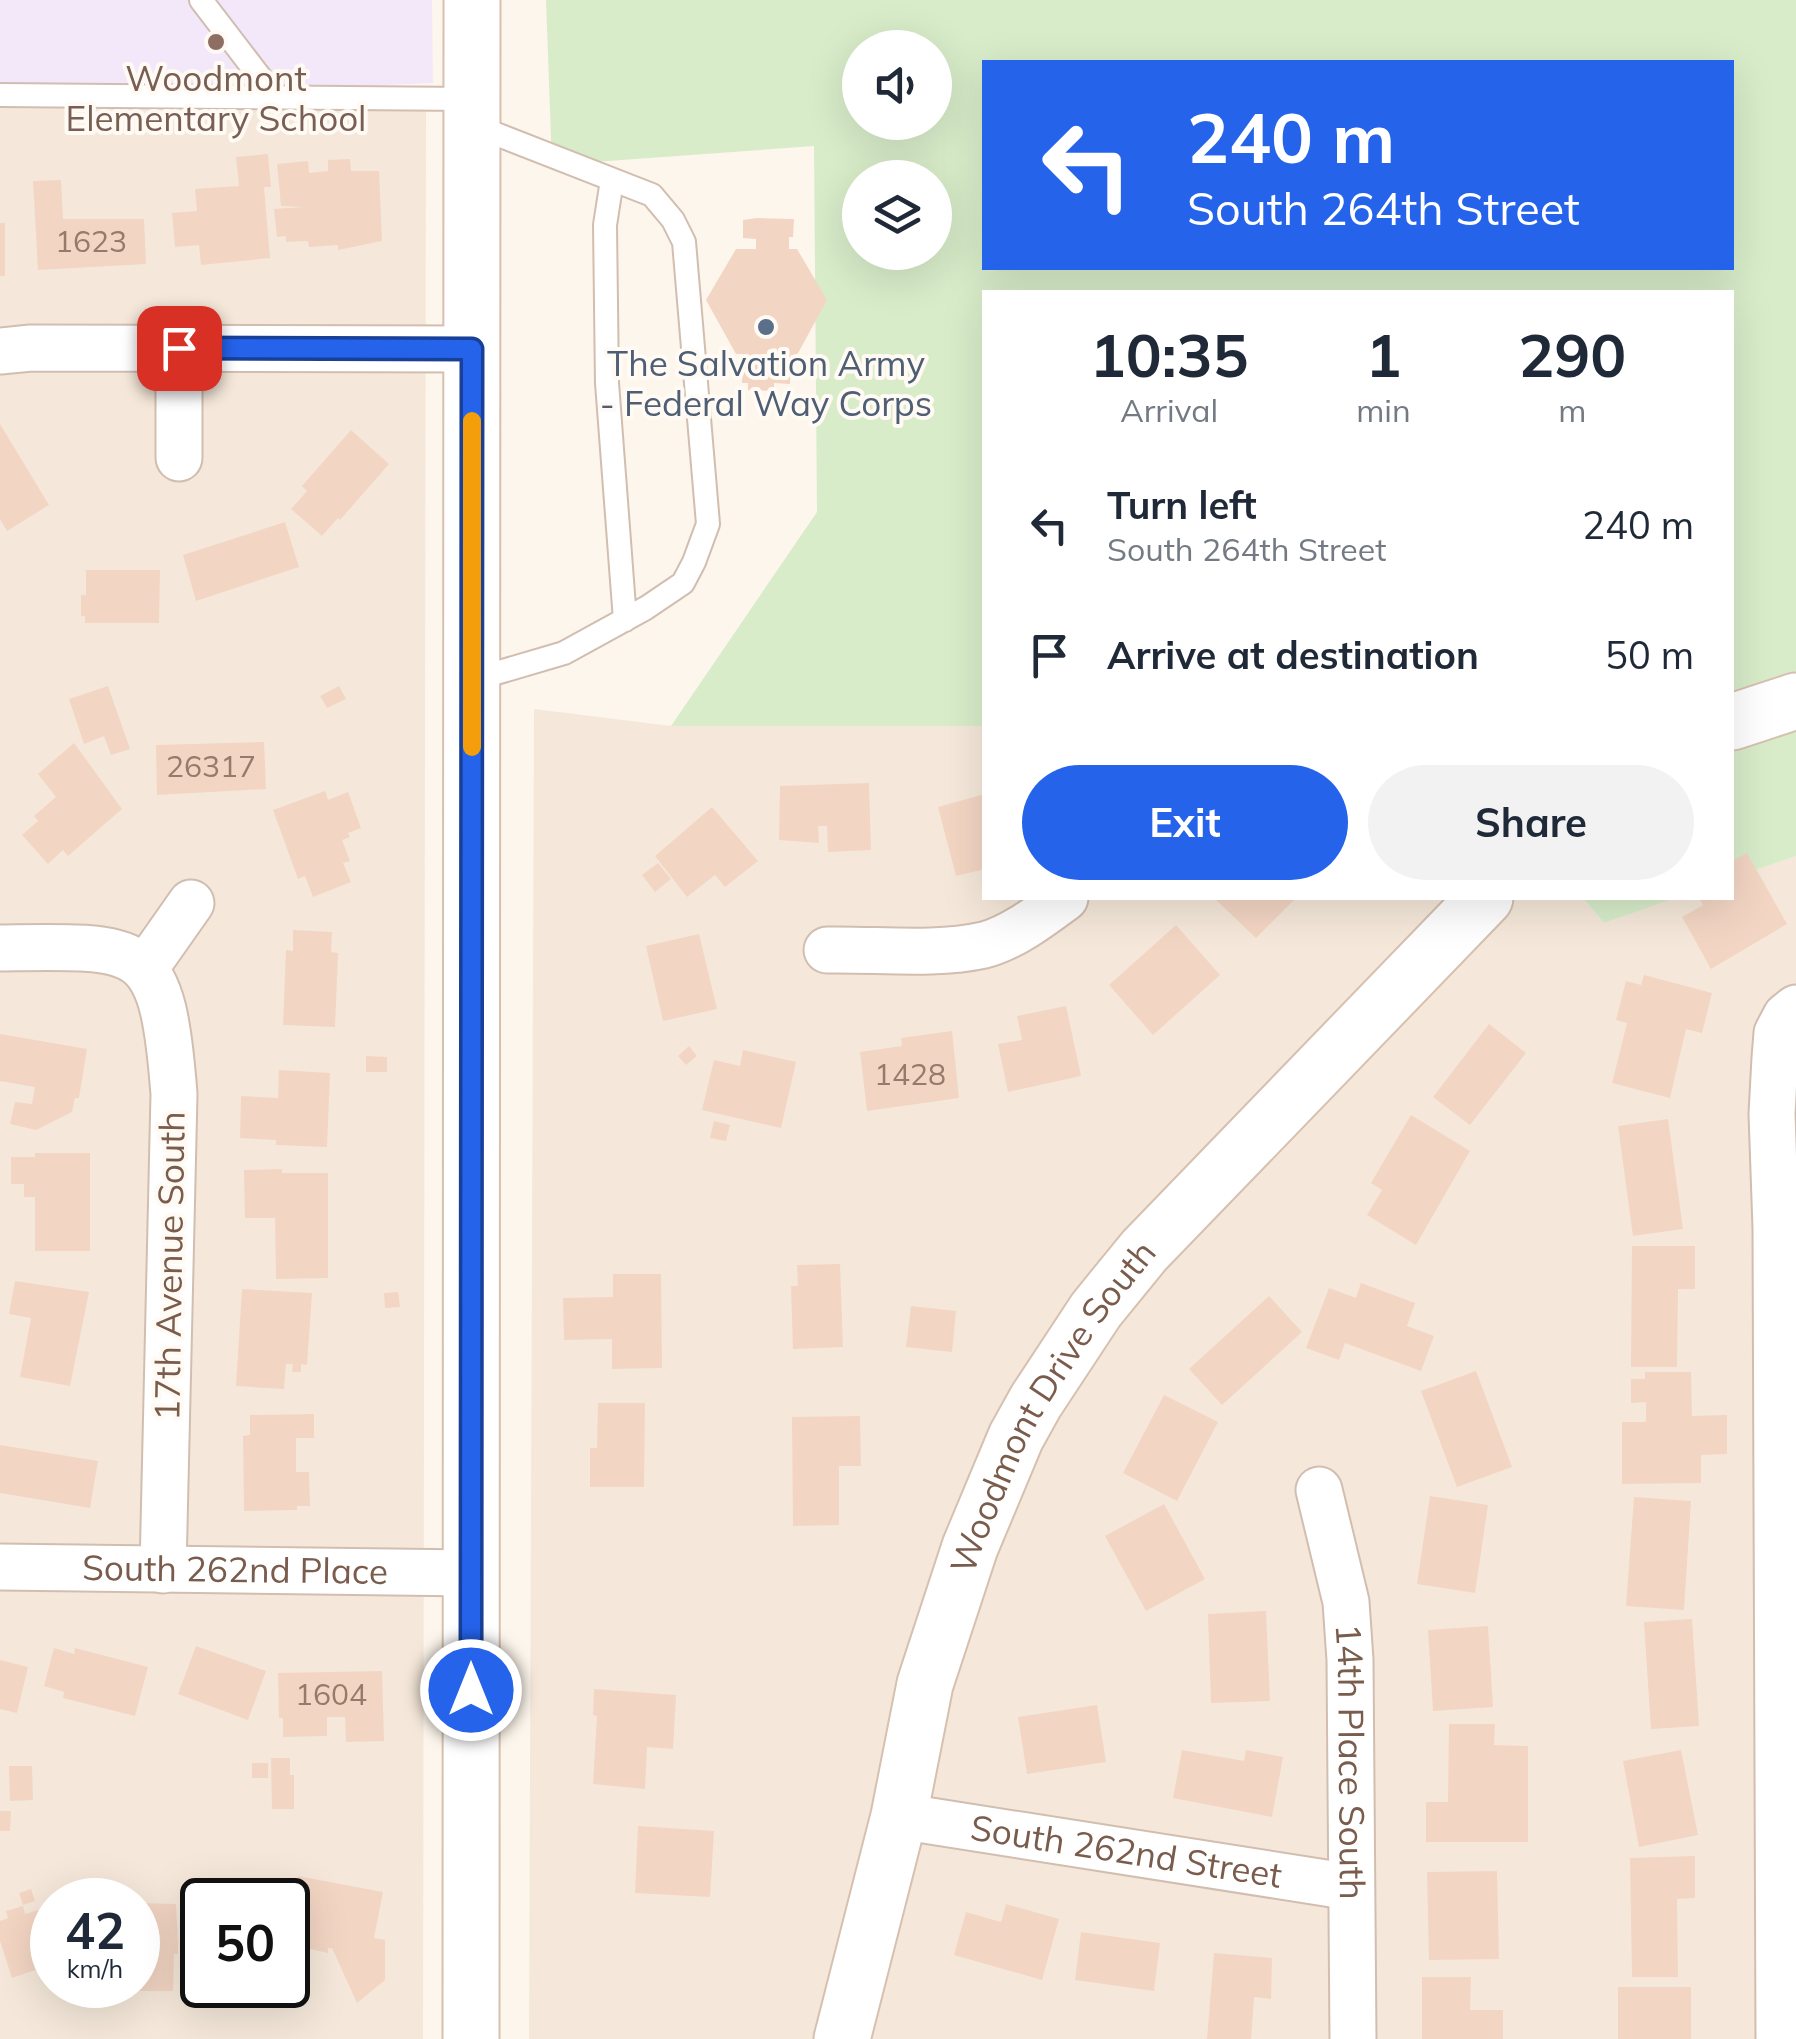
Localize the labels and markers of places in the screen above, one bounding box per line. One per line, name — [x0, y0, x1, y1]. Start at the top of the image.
marker: Woodmont Elementary School — [205, 31, 227, 53]
place label: Woodmont Elementary School — [66, 56, 366, 140]
pin — [137, 306, 222, 391]
marker: The Salvation Army - Federal Way Corps — [755, 316, 777, 338]
place label: The Salvation Army - Federal Way Corps — [600, 341, 932, 425]

